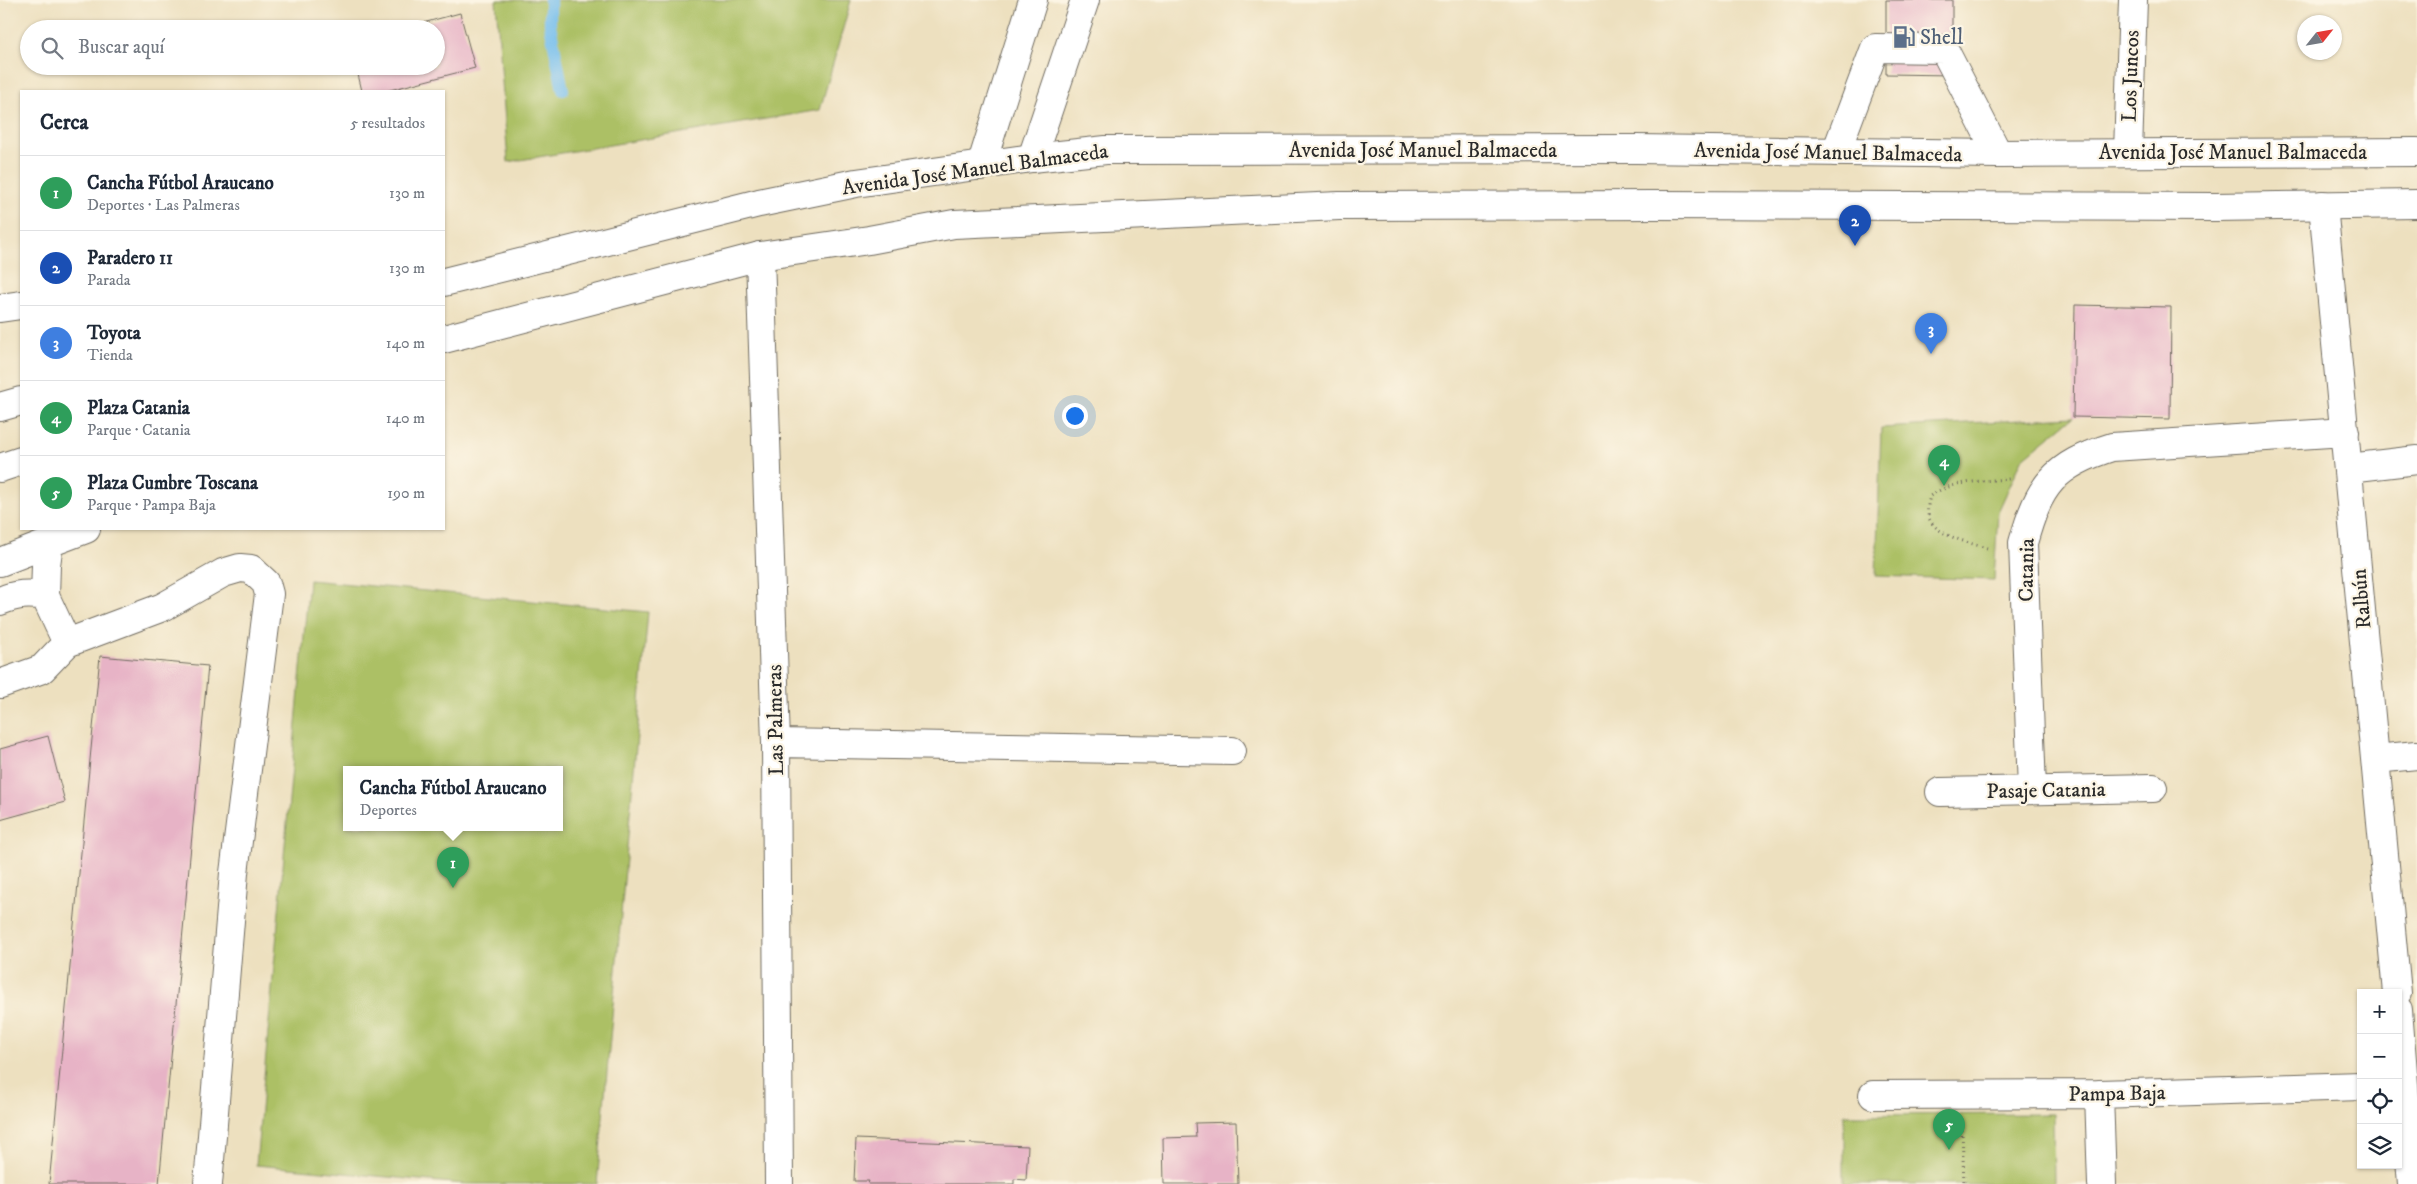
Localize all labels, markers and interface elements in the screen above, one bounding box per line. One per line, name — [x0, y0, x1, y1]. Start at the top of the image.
north arrow — [2297, 15, 2342, 60]
search box — [20, 20, 445, 75]
fuel station icon: Shell — [1891, 24, 1917, 50]
place label: Shell — [1920, 25, 1964, 51]
street label: Los Juncos — [2116, 30, 2146, 123]
icon: search — [38, 34, 66, 62]
text: Buscar aquí — [78, 36, 164, 59]
text: Cerca — [40, 110, 88, 136]
text: 5 resultados — [350, 113, 425, 133]
street label: Avenida José Manuel Balmaceda — [840, 138, 1110, 202]
street label: Avenida José Manuel Balmaceda — [1289, 138, 1557, 164]
street label: Avenida José Manuel Balmaceda — [1694, 138, 1963, 168]
street label: Avenida José Manuel Balmaceda — [2099, 140, 2367, 166]
text: Cancha Fútbol Araucano — [87, 172, 274, 195]
text: 1 — [53, 183, 59, 203]
text: 130 m — [389, 183, 425, 203]
text: Deportes · Las Palmeras — [87, 195, 240, 215]
pin: 2 — [1839, 205, 1871, 246]
text: Paradero 11 — [87, 247, 173, 270]
text: 2 — [52, 258, 60, 278]
text: 130 m — [389, 258, 425, 278]
text: Parada — [87, 270, 131, 290]
pin: 3 — [1915, 313, 1947, 354]
text: Toyota — [87, 322, 141, 345]
text: 3 — [53, 333, 59, 353]
text: 140 m — [386, 333, 425, 353]
text: Tienda — [87, 345, 133, 365]
text: Plaza Catania — [87, 397, 190, 420]
your location — [1062, 403, 1088, 429]
text: 4 — [51, 408, 61, 428]
text: 140 m — [386, 408, 425, 428]
text: Parque · Catania — [87, 420, 191, 440]
pin: 4 — [1928, 445, 1960, 486]
text: Plaza Cumbre Toscana — [87, 472, 258, 495]
text: 5 — [52, 483, 60, 503]
text: 190 m — [387, 483, 425, 503]
text: Parque · Pampa Baja — [87, 495, 216, 515]
street label: Catania — [2013, 538, 2041, 602]
street label: Ralbún — [2346, 568, 2378, 630]
street label: Las Palmeras — [762, 664, 790, 776]
popup — [343, 766, 563, 831]
text: Cancha Fútbol Araucano — [360, 777, 546, 800]
street label: Pasaje Catania — [1986, 777, 2106, 805]
text: Deportes — [360, 800, 417, 820]
pin: 1 — [437, 847, 469, 888]
map controls — [2357, 989, 2402, 1169]
button: + — [2357, 989, 2402, 1034]
button: − — [2357, 1034, 2402, 1079]
button: locate — [2357, 1079, 2402, 1124]
street label: Pampa Baja — [2068, 1080, 2166, 1108]
pin: 5 — [1933, 1109, 1965, 1150]
button: layers — [2357, 1124, 2402, 1169]

